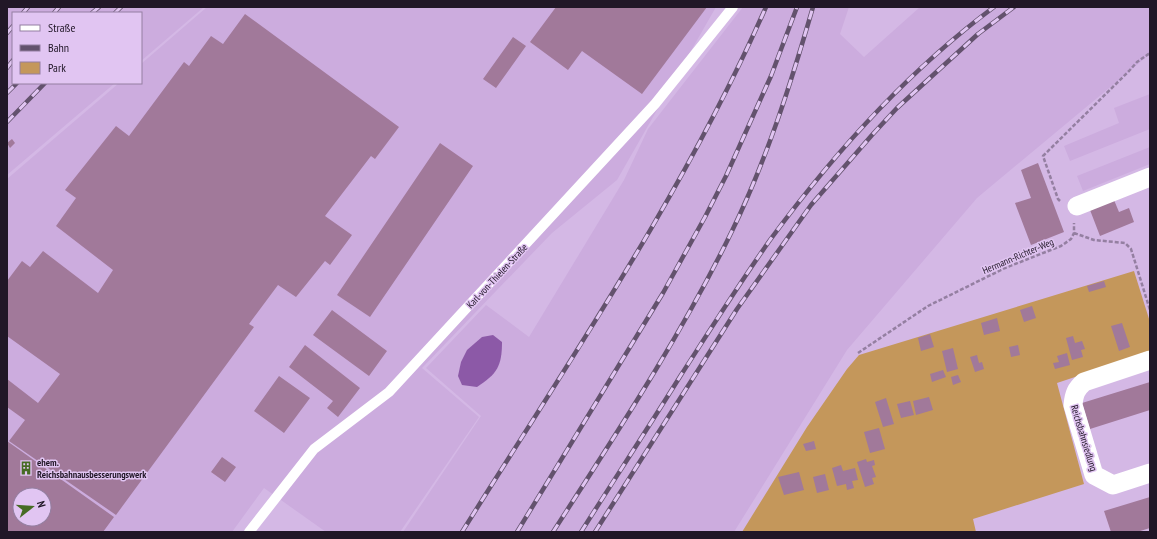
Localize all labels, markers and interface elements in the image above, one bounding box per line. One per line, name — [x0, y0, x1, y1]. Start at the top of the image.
legend — [12, 12, 142, 84]
text: Straße — [48, 20, 75, 35]
text: Bahn — [48, 40, 69, 55]
text: Park — [48, 60, 66, 75]
street label: Hermann-Richter-Weg — [980, 235, 1056, 277]
street label: Karl-von-Thielen-Straße — [464, 241, 530, 311]
street label: Reichsbahnsiedlung — [1068, 403, 1100, 473]
place label: ehem. Reichsbahnausbesserungswerk — [37, 456, 147, 481]
building icon: ehem. Reichsbahnausbesserungswerk — [18, 460, 34, 476]
north arrow — [12, 487, 52, 527]
text: N — [34, 499, 49, 509]

